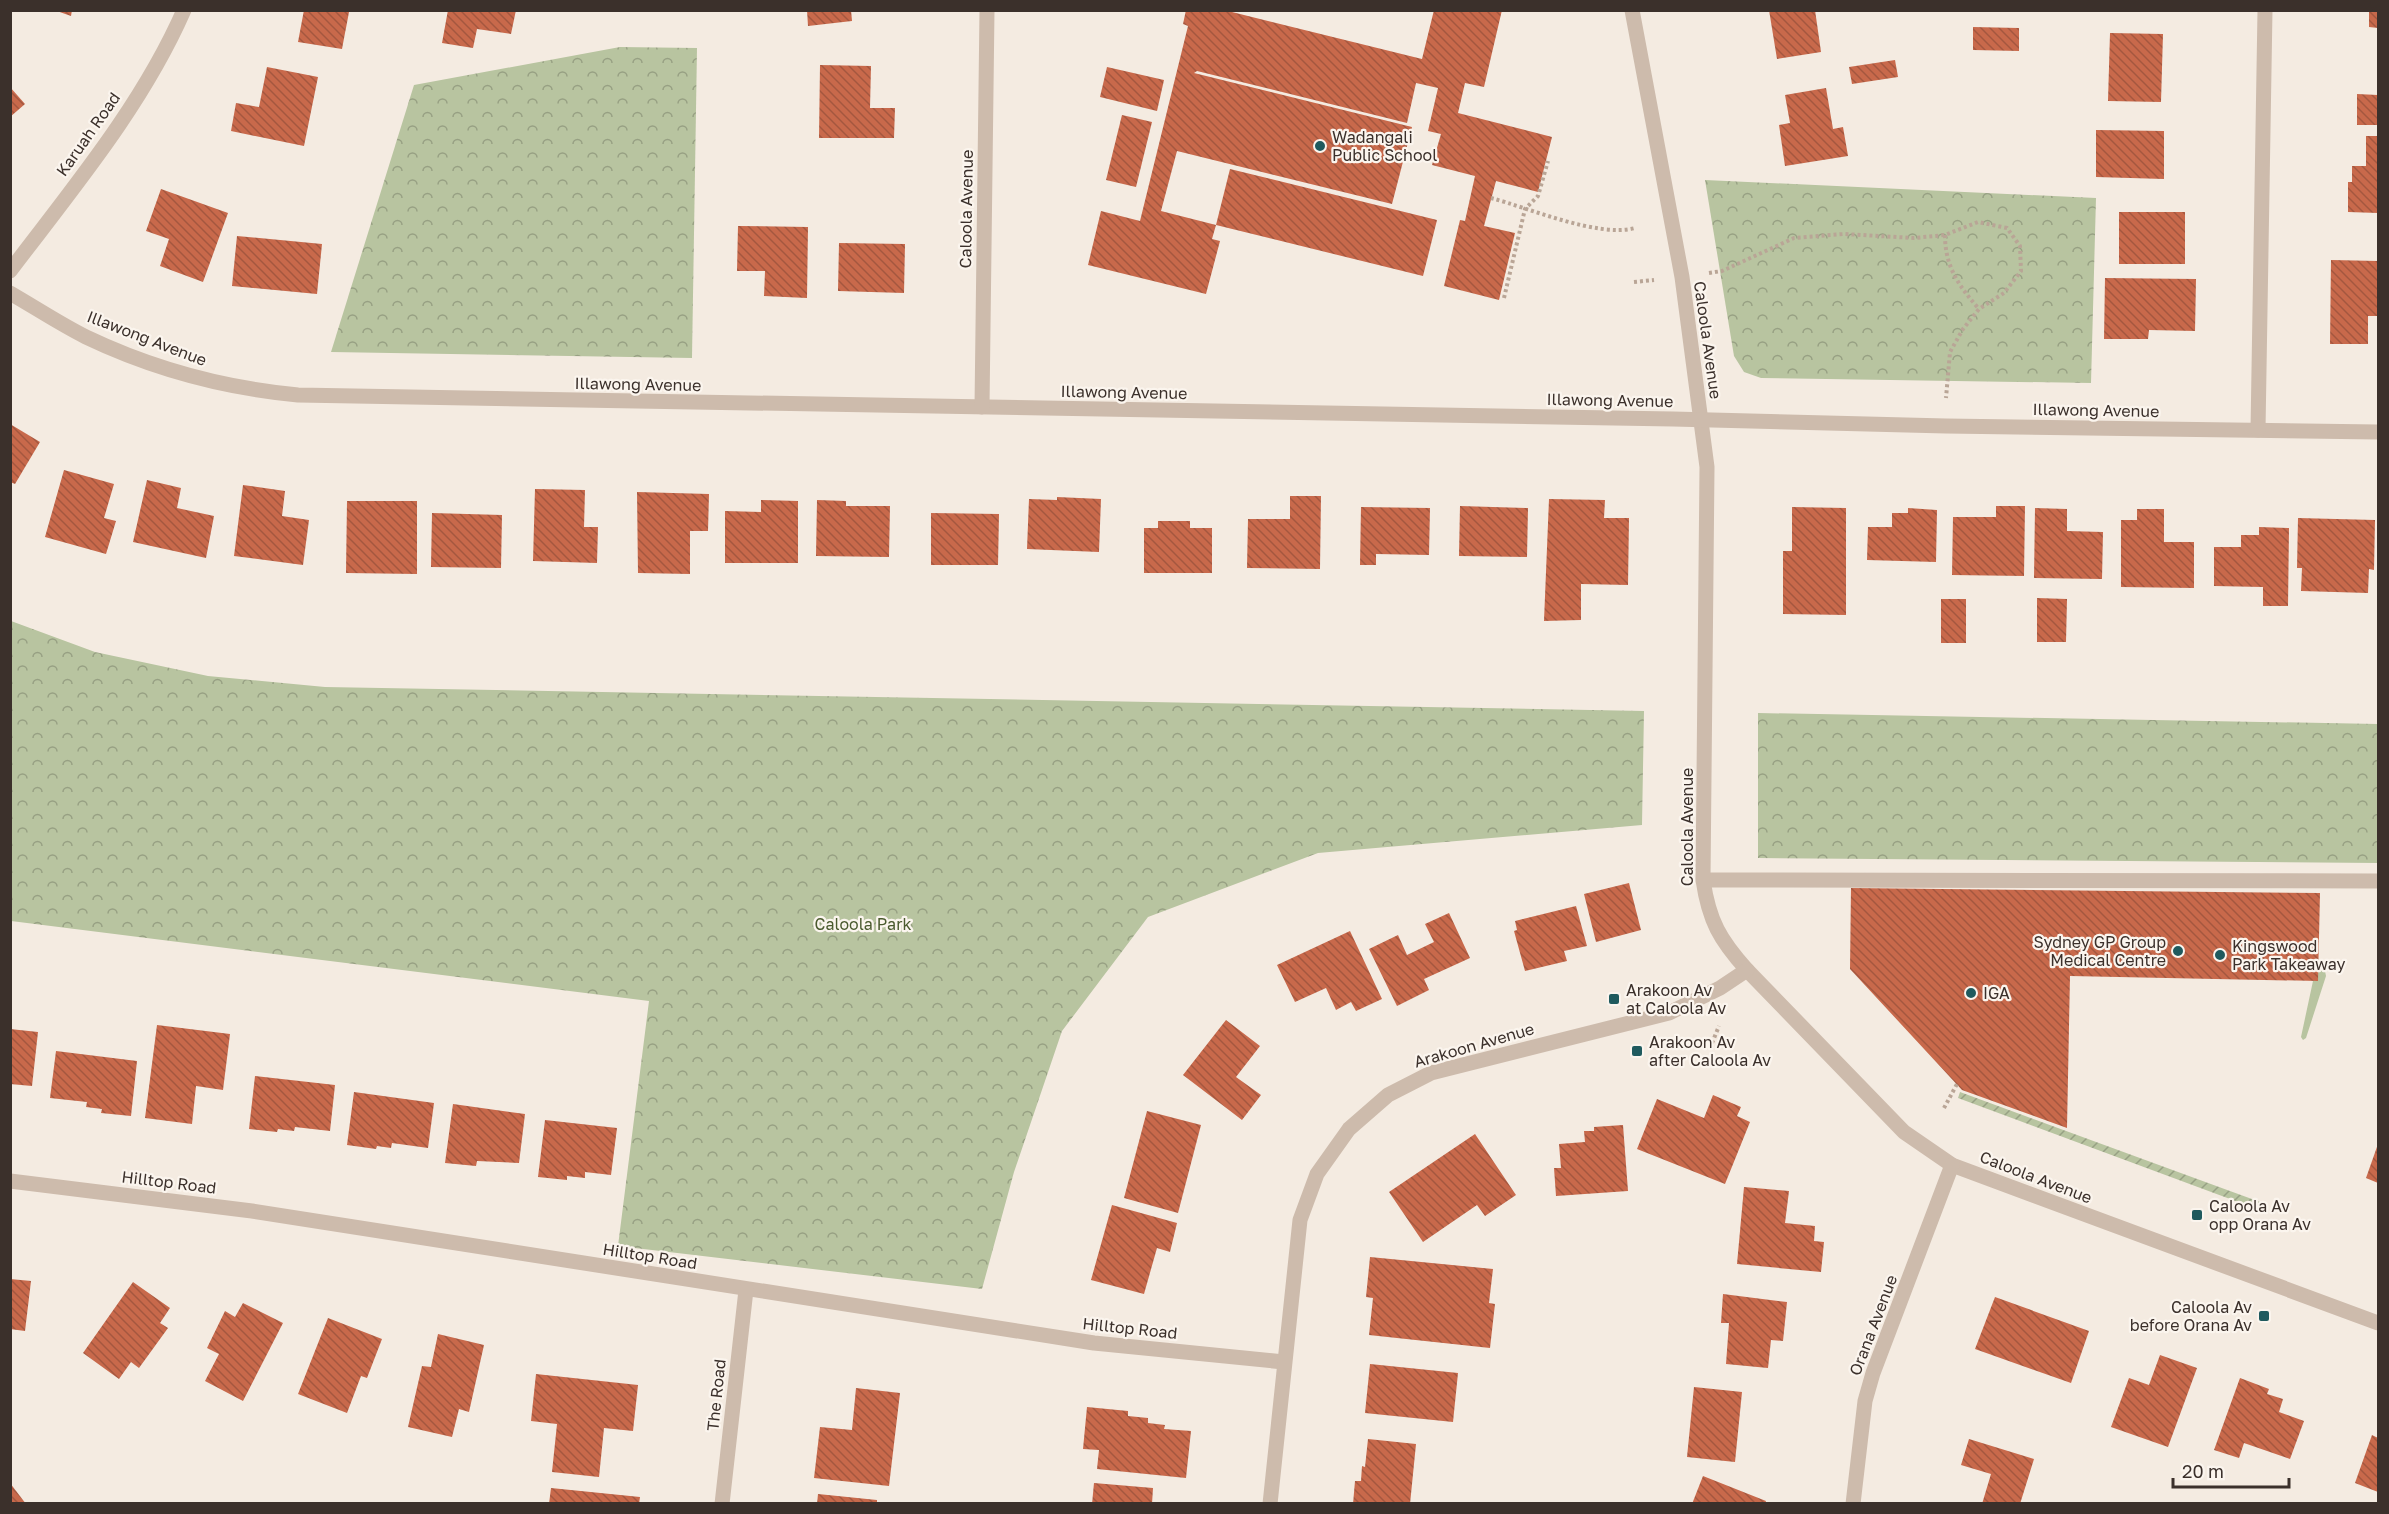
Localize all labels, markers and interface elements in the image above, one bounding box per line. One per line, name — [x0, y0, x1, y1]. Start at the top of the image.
street label: Karuah Road — [52, 88, 124, 180]
place label: Wadangali Public School — [1332, 127, 1437, 165]
marker: Wadangali Public School — [1313, 139, 1327, 153]
street label: Caloola Avenue — [955, 149, 977, 269]
street label: Caloola Avenue — [1690, 280, 1726, 400]
street label: Illawong Avenue — [84, 306, 210, 370]
street label: Illawong Avenue — [574, 373, 702, 395]
street label: Illawong Avenue — [1060, 381, 1188, 403]
street label: Illawong Avenue — [1546, 389, 1674, 411]
street label: Illawong Avenue — [2032, 399, 2160, 421]
street label: Caloola Avenue — [1677, 768, 1697, 886]
park label: Caloola Park — [815, 914, 911, 934]
place label: Sydney GP Group Medical Centre — [2033, 932, 2166, 970]
place label: Kingswood Park Takeaway — [2232, 936, 2345, 974]
marker: Sydney GP Group Medical Centre — [2171, 944, 2185, 958]
marker: Kingswood Park Takeaway — [2213, 948, 2227, 962]
place label: Arakoon Av at Caloola Av — [1626, 980, 1726, 1018]
place label: IGA — [1983, 983, 2010, 1003]
marker: IGA — [1964, 986, 1978, 1000]
marker: Arakoon Av at Caloola Av — [1607, 992, 1621, 1006]
street label: Arakoon Avenue — [1412, 1018, 1536, 1072]
place label: Arakoon Av after Caloola Av — [1649, 1032, 1771, 1070]
marker: Arakoon Av after Caloola Av — [1630, 1044, 1644, 1058]
street label: Caloola Avenue — [1977, 1146, 2095, 1208]
street label: Hilltop Road — [120, 1166, 218, 1198]
place label: Caloola Av opp Orana Av — [2209, 1196, 2311, 1234]
marker: Caloola Av opp Orana Av — [2190, 1208, 2204, 1222]
street label: Hilltop Road — [601, 1239, 699, 1273]
street label: Orana Avenue — [1845, 1272, 1901, 1378]
place label: Caloola Av before Orana Av — [2130, 1297, 2252, 1335]
marker: Caloola Av before Orana Av — [2257, 1309, 2271, 1323]
street label: Hilltop Road — [1082, 1313, 1178, 1343]
street label: The Road — [702, 1358, 730, 1432]
scale bar — [2173, 1451, 2288, 1489]
text: 20 m — [2182, 1460, 2224, 1482]

